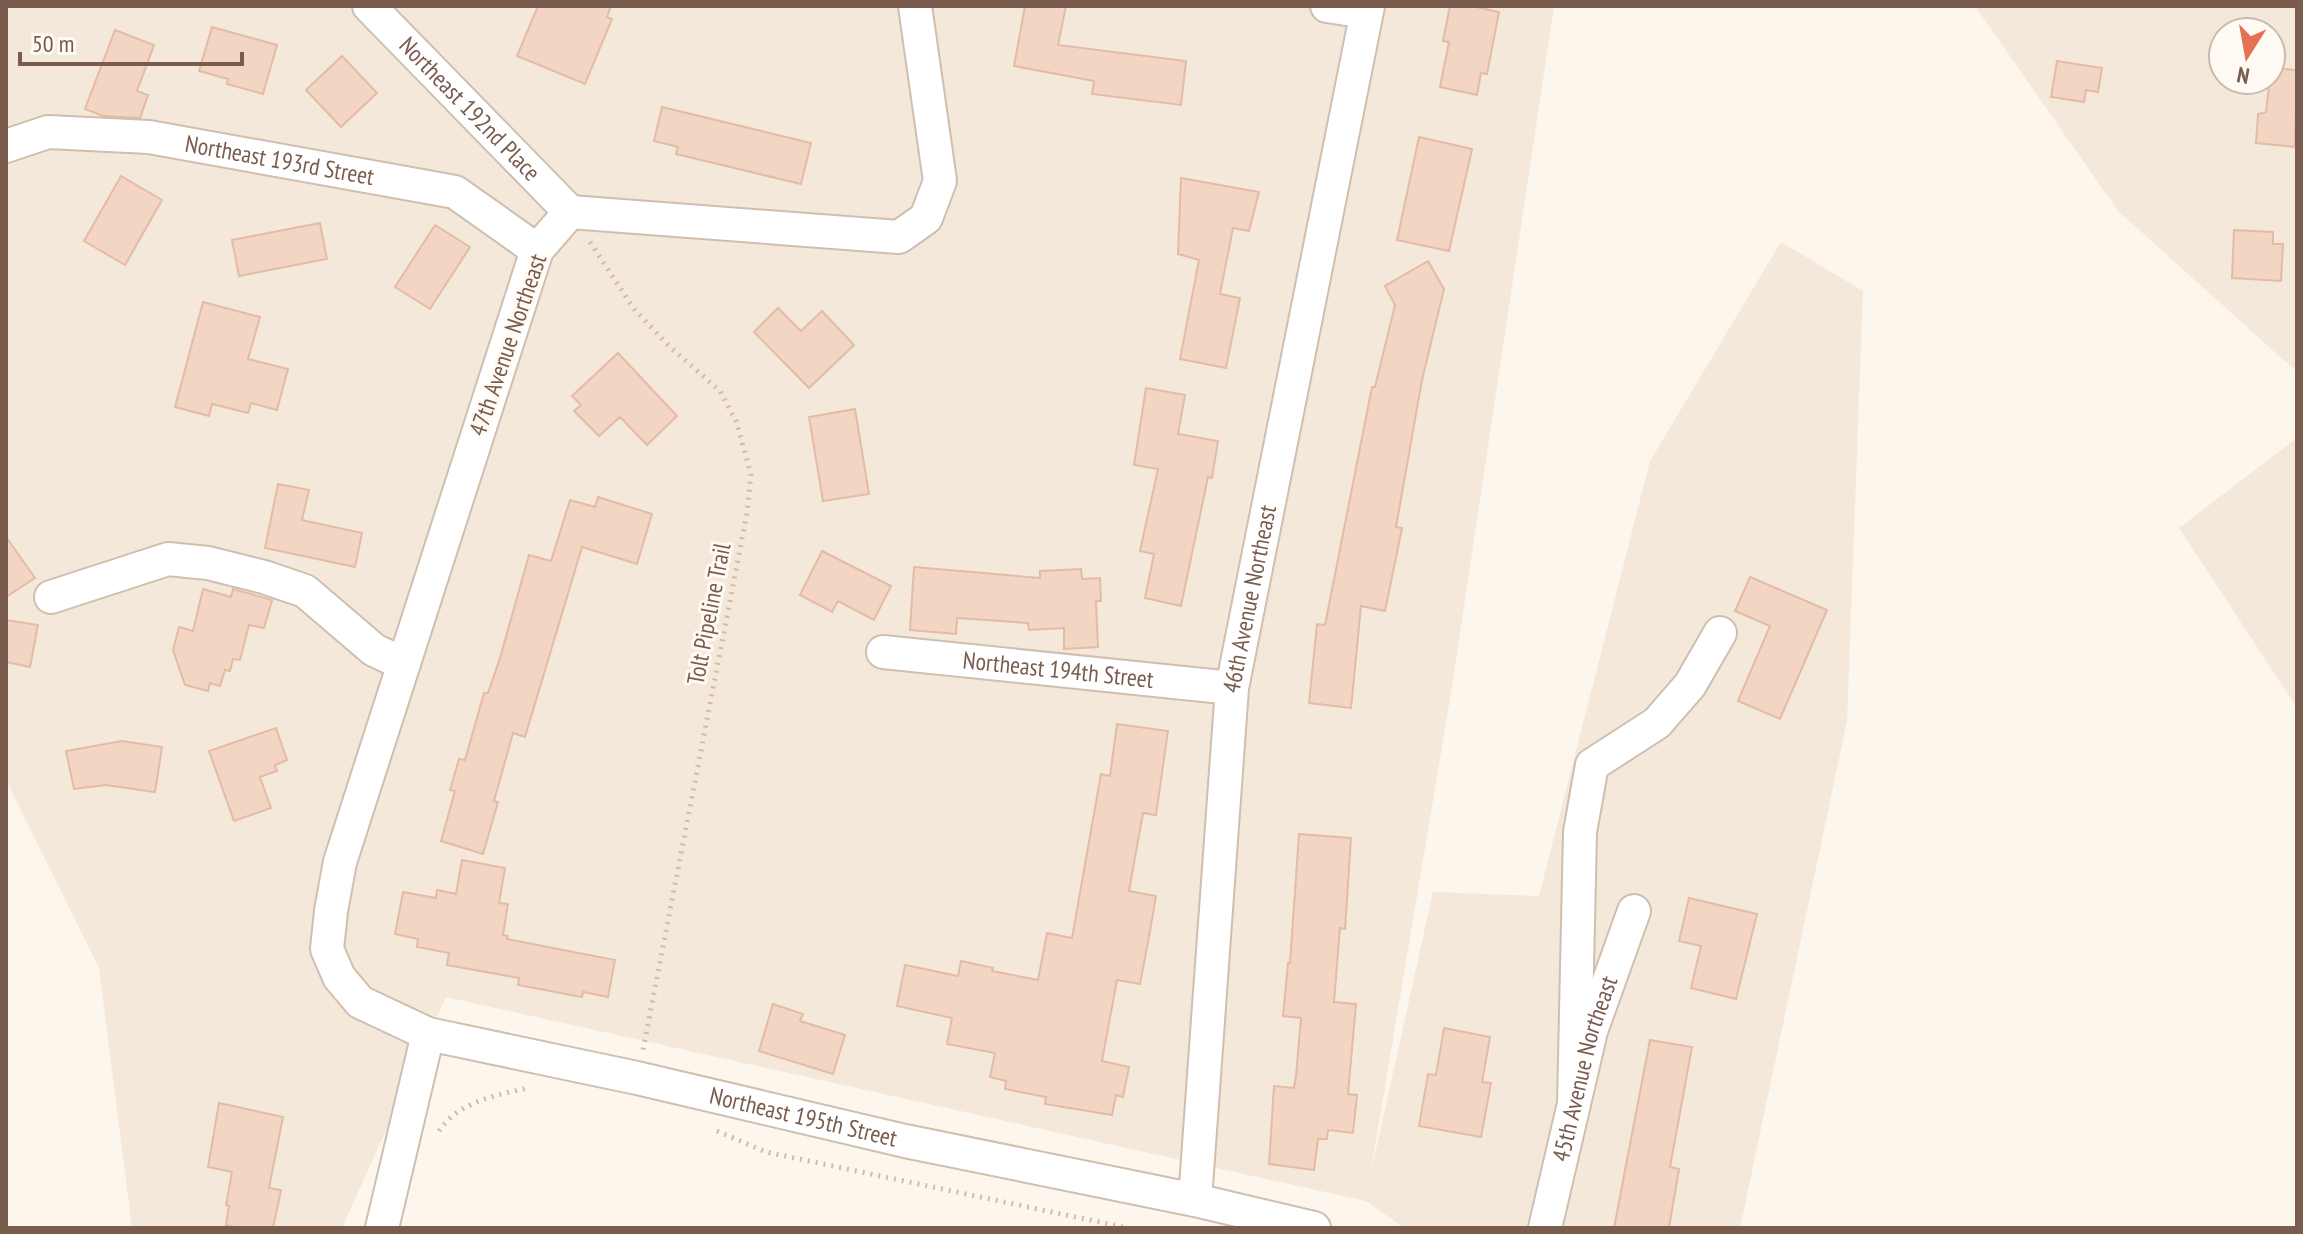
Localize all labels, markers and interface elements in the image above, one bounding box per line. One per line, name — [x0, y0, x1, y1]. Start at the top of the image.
scale bar — [20, 16, 242, 66]
north arrow — [2207, 16, 2287, 96]
text: 50 m — [32, 28, 74, 59]
street label: Northeast 192nd Place — [393, 30, 547, 187]
text: N — [2235, 61, 2252, 91]
street label: Northeast 193rd Street — [183, 128, 377, 192]
street label: 47th Avenue Northeast — [462, 249, 553, 440]
street label: 46th Avenue Northeast — [1215, 502, 1283, 696]
street label: Tolt Pipeline Trail — [680, 540, 738, 687]
street label: Northeast 194th Street — [961, 644, 1155, 695]
street label: 45th Avenue Northeast — [1545, 971, 1625, 1165]
street label: Northeast 195th Street — [707, 1080, 901, 1154]

